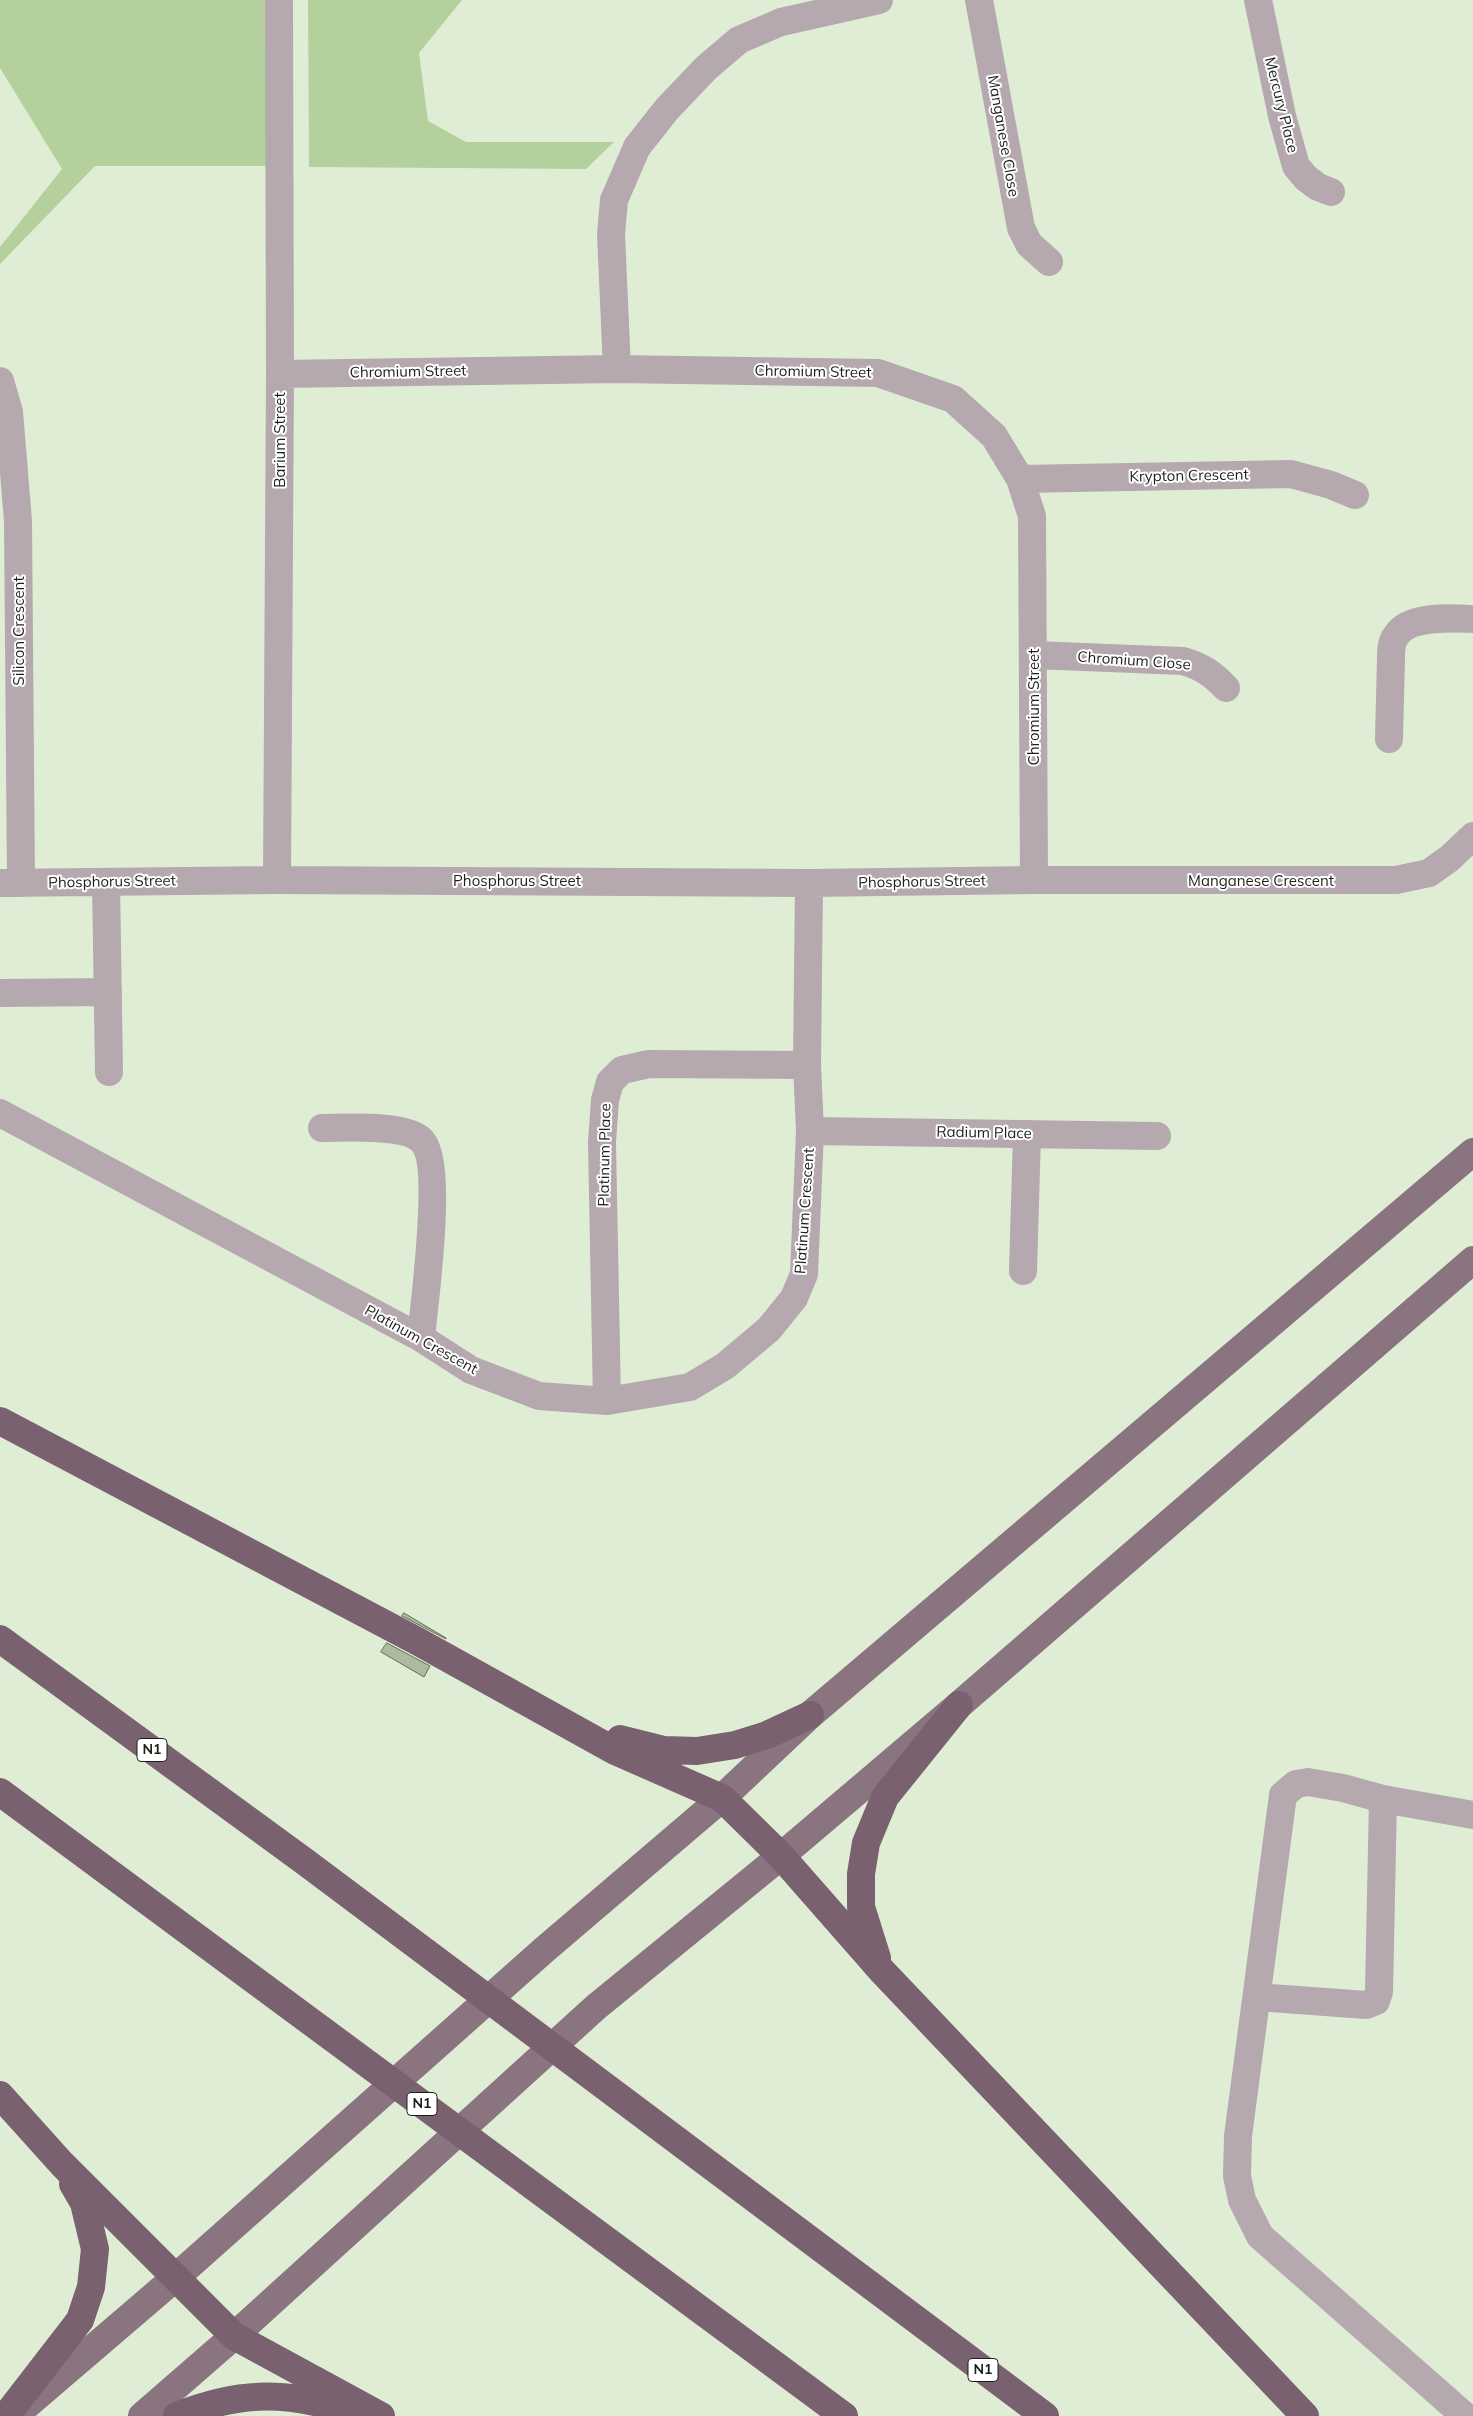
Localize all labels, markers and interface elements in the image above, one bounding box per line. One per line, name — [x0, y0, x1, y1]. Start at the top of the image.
street label: Mercury Place — [1260, 55, 1302, 155]
street label: Manganese Close — [983, 74, 1023, 198]
street label: Chromium Street — [349, 362, 467, 382]
street label: Chromium Street — [754, 362, 872, 382]
street label: Barium Street — [271, 392, 289, 488]
street label: Krypton Crescent — [1129, 466, 1249, 486]
street label: Silicon Crescent — [10, 576, 28, 686]
street label: Chromium Close — [1077, 648, 1191, 674]
street label: Chromium Street — [1025, 649, 1043, 765]
street label: Phosphorus Street — [48, 872, 176, 892]
street label: Phosphorus Street — [453, 872, 581, 890]
street label: Phosphorus Street — [858, 872, 986, 892]
street label: Manganese Crescent — [1188, 872, 1334, 890]
street label: Platinum Place — [595, 1103, 615, 1207]
street label: Radium Place — [936, 1123, 1032, 1143]
street label: Platinum Crescent — [792, 1147, 818, 1275]
street label: Platinum Crescent — [361, 1301, 481, 1379]
road number: N1 — [137, 1738, 167, 1762]
road number: N1 — [407, 2092, 437, 2116]
road number: N1 — [968, 2358, 998, 2382]

